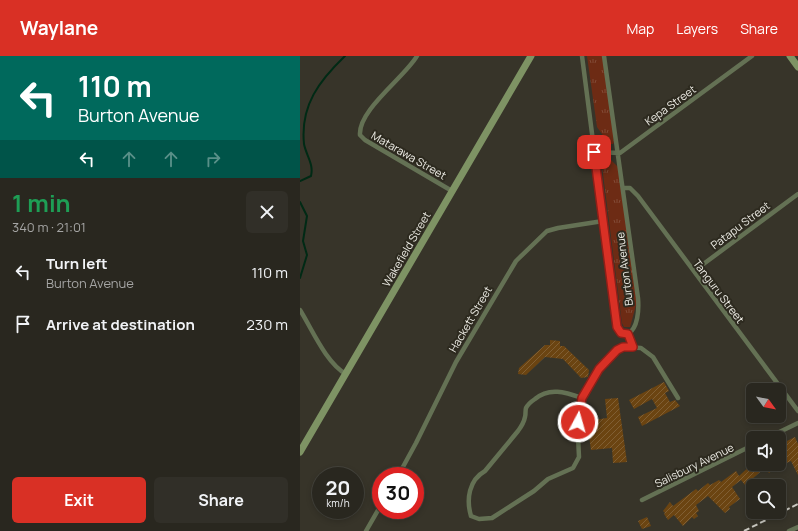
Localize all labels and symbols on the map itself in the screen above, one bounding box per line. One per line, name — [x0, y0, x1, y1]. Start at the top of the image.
street label: Kepa Street — [642, 81, 698, 129]
street label: Matarawa Street — [369, 127, 449, 183]
pin — [577, 135, 611, 169]
street label: Patapu Street — [707, 198, 773, 252]
street label: Wakefield Street — [378, 209, 434, 289]
street label: Burton Avenue — [612, 231, 636, 307]
street label: Tanguru Street — [690, 256, 748, 326]
street label: Hackett Street — [445, 283, 495, 355]
north arrow — [746, 383, 786, 423]
position arrow — [557, 401, 599, 443]
street label: Salisbury Avenue — [652, 439, 737, 491]
speed limit sign: 30 — [372, 467, 424, 519]

